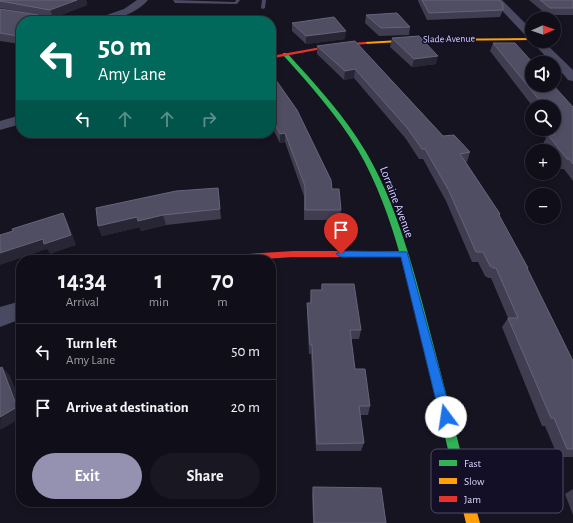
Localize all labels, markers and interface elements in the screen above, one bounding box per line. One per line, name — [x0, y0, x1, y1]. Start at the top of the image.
north arrow — [525, 12, 561, 48]
map controls — [525, 12, 561, 224]
icon: left — [32, 32, 84, 84]
text: 50 m — [98, 33, 152, 61]
street label: Slade Avenue — [423, 34, 476, 44]
button: sound — [525, 56, 561, 92]
text: Amy Lane — [98, 66, 166, 84]
button: search — [525, 100, 561, 136]
icon: left — [72, 108, 94, 130]
icon: ahead — [114, 108, 136, 130]
icon: ahead — [156, 108, 178, 130]
icon: right — [198, 108, 220, 130]
button: + — [525, 144, 561, 180]
street label: Lorraine Avenue — [378, 165, 416, 239]
button: − — [525, 188, 561, 224]
pin — [324, 213, 358, 254]
icon: arrive — [330, 219, 352, 241]
text: 14:34 — [58, 269, 107, 293]
text: 1 — [155, 269, 163, 293]
text: 70 — [211, 269, 234, 293]
text: Arrival — [66, 296, 99, 309]
text: min — [149, 296, 169, 309]
text: m — [217, 296, 228, 309]
text: Turn left — [66, 336, 117, 351]
icon: left — [32, 341, 54, 363]
text: 50 m — [231, 344, 260, 359]
text: Amy Lane — [66, 354, 115, 367]
position arrow — [425, 396, 467, 438]
icon: arrive — [32, 397, 54, 419]
text: Arrive at destination — [66, 400, 189, 415]
text: 20 m — [231, 400, 260, 415]
legend — [431, 449, 563, 513]
button: Exit — [32, 453, 142, 499]
button: Share — [150, 453, 260, 499]
text: Fast — [464, 458, 482, 469]
text: Slow — [464, 476, 485, 487]
text: Jam — [464, 494, 481, 505]

